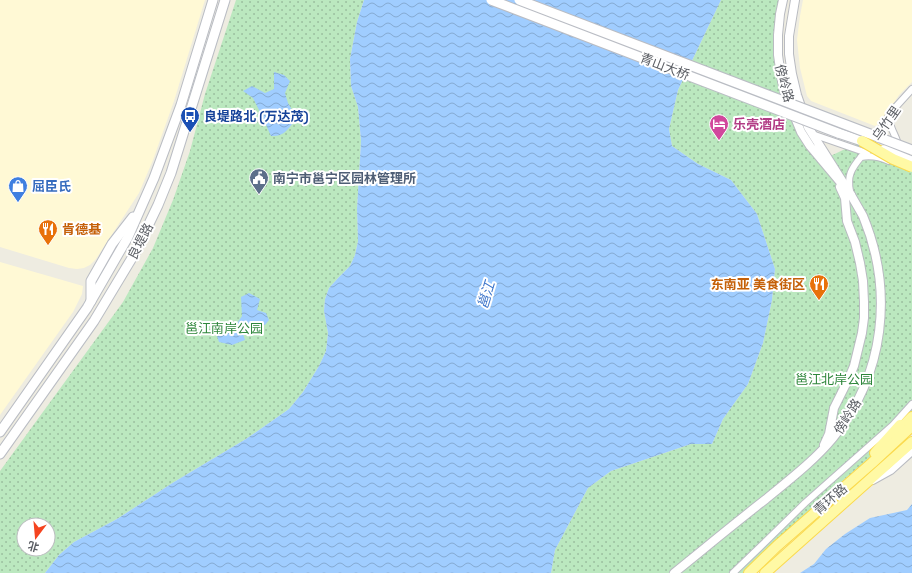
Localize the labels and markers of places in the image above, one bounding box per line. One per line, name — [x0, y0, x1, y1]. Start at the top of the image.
bus stop icon: 良堤路北 (万达茂) — [179, 105, 201, 133]
place label: 良堤路北 (万达茂) — [204, 108, 309, 125]
hotel icon: 乐壳酒店 — [708, 113, 730, 141]
place label: 乐壳酒店 — [733, 116, 785, 133]
public building icon: 南宁市邕宁区园林管理所 — [248, 167, 270, 195]
place label: 南宁市邕宁区园林管理所 — [273, 170, 416, 187]
shop icon: 屈臣氏 — [7, 175, 29, 203]
place label: 屈臣氏 — [32, 178, 71, 195]
restaurant icon: 肯德基 — [37, 218, 59, 246]
place label: 肯德基 — [62, 221, 102, 238]
restaurant icon: 东南亚 美食街区 — [808, 273, 830, 301]
place label: 东南亚 美食街区 — [711, 276, 805, 293]

